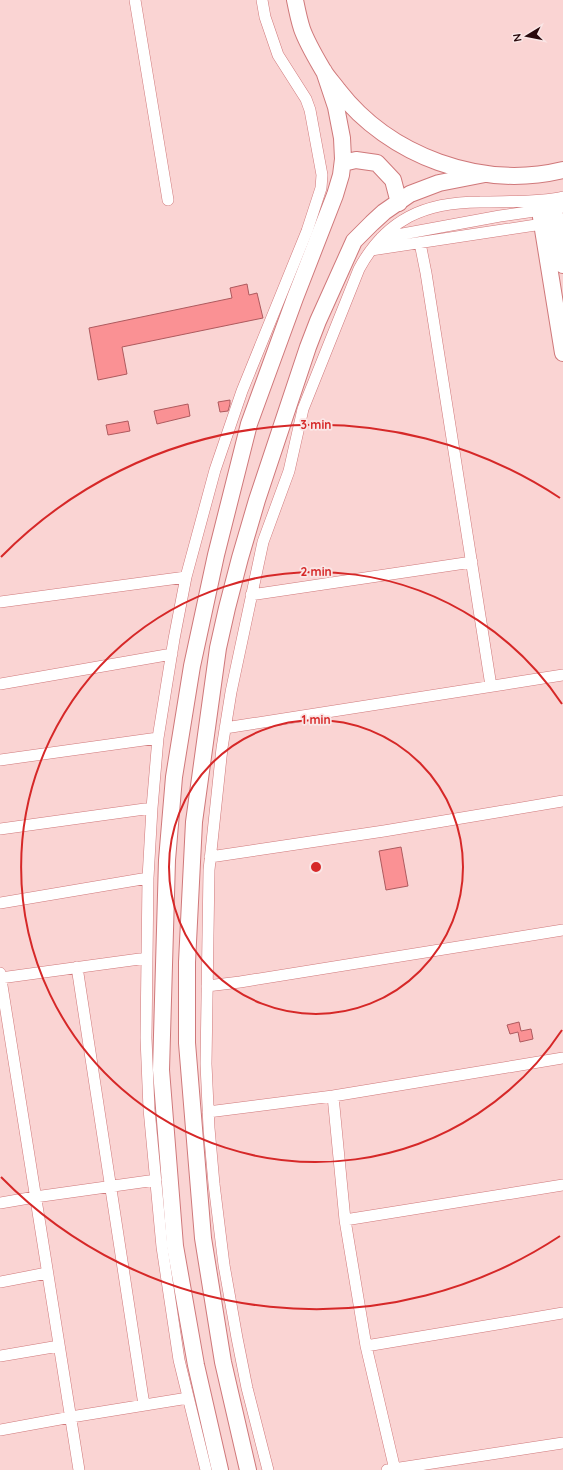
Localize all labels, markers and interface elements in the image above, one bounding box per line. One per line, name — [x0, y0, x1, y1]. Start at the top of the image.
north arrow — [507, 16, 547, 56]
text: N — [510, 33, 525, 43]
text: 3 min — [301, 417, 331, 432]
text: 2 min — [300, 564, 332, 579]
text: 1 min — [301, 712, 331, 727]
centre of rings — [309, 860, 323, 874]

